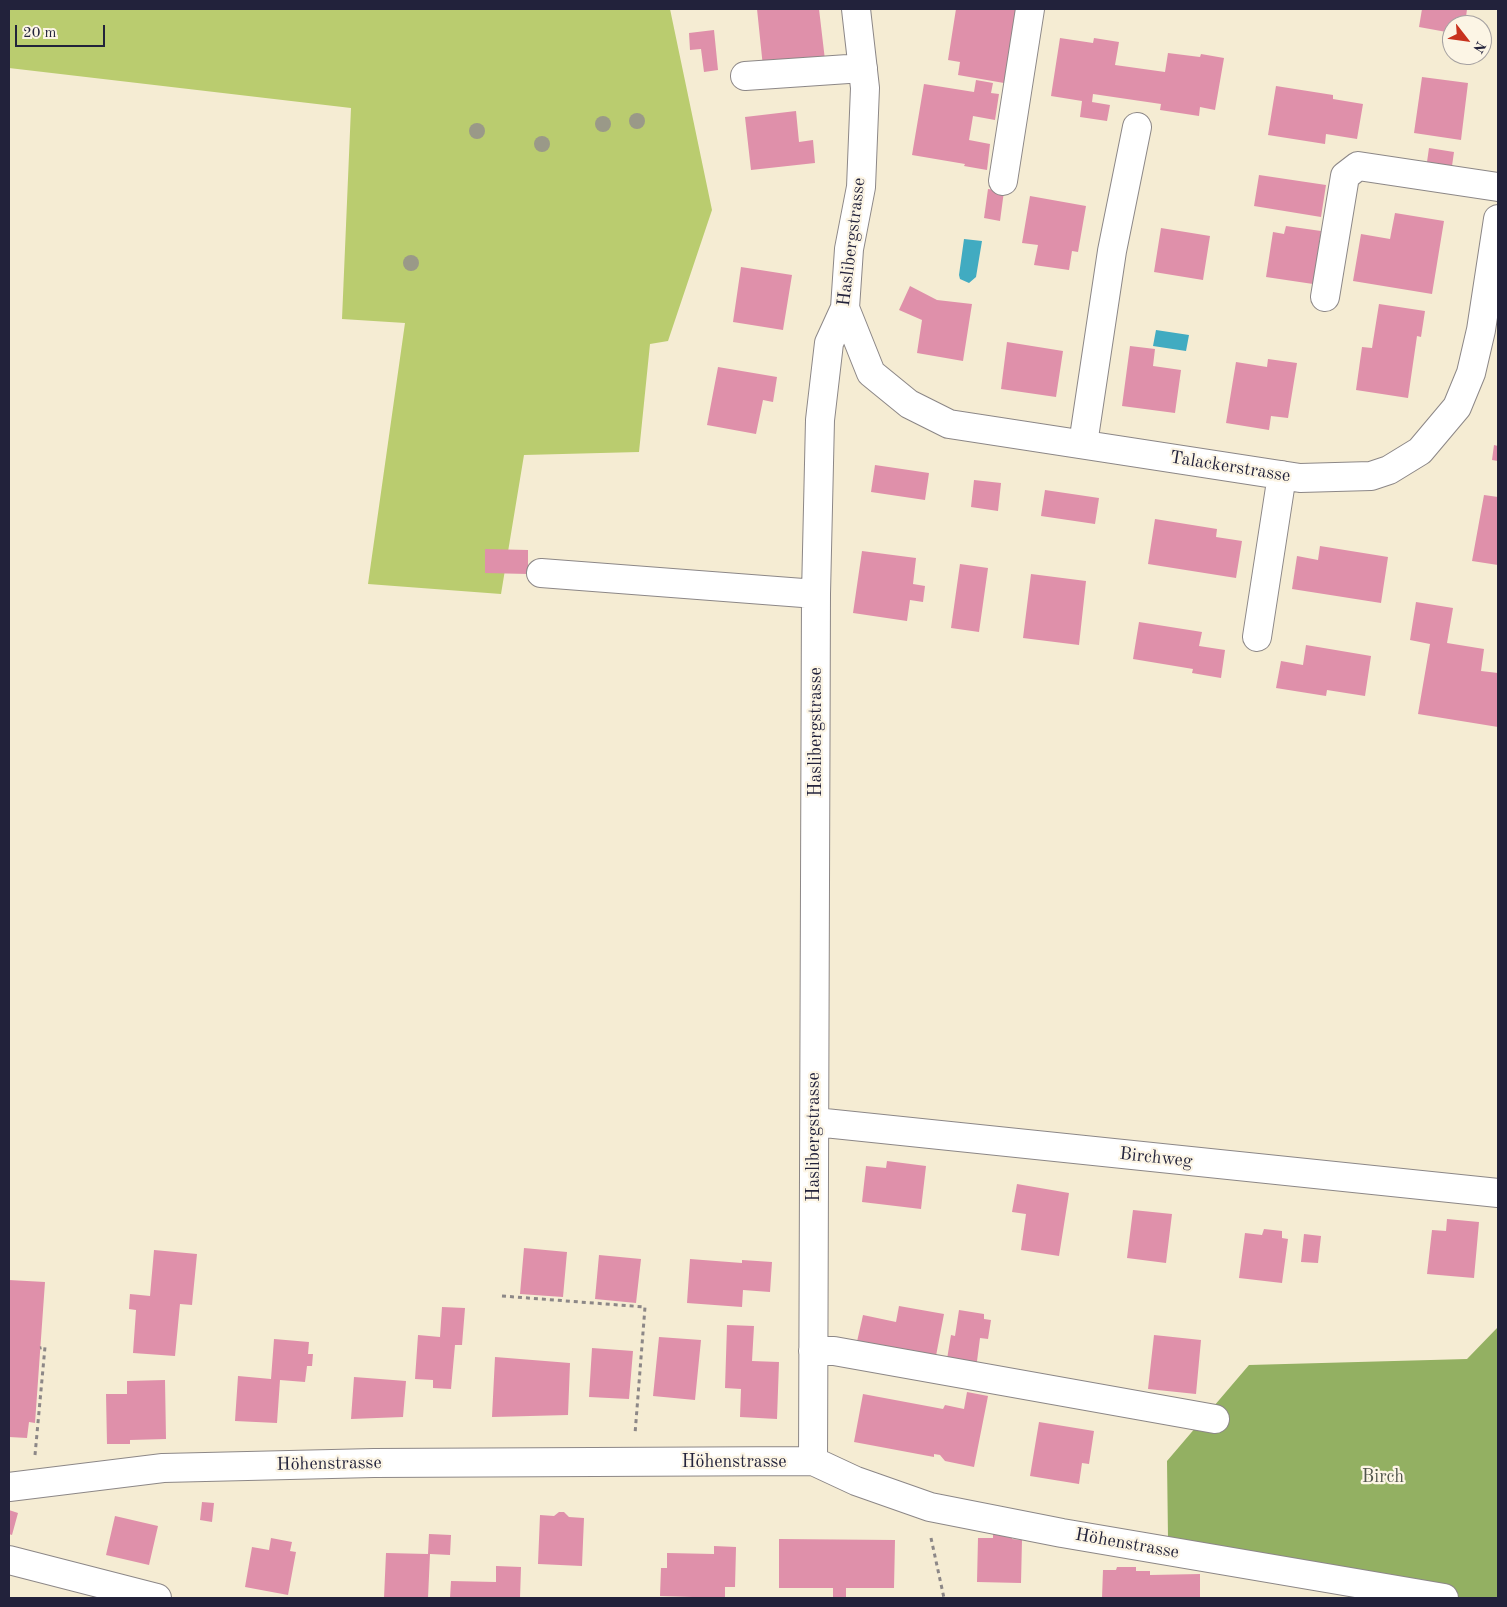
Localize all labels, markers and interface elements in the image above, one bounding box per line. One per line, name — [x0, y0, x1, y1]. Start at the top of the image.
scale bar — [18, 15, 108, 47]
north arrow — [1442, 15, 1492, 65]
text: 20 m — [23, 26, 57, 41]
text: N — [1470, 39, 1488, 55]
street label: Haslibergstrasse — [833, 176, 871, 308]
street label: Talackerstrasse — [1168, 447, 1292, 487]
street label: Haslibergstrasse — [805, 667, 827, 797]
street label: Haslibergstrasse — [803, 1072, 825, 1202]
street label: Birchweg — [1118, 1143, 1194, 1173]
street label: Höhenstrasse — [681, 1451, 787, 1473]
street label: Höhenstrasse — [276, 1452, 382, 1476]
park label: Birch — [1362, 1466, 1404, 1488]
street label: Höhenstrasse — [1073, 1524, 1181, 1564]

